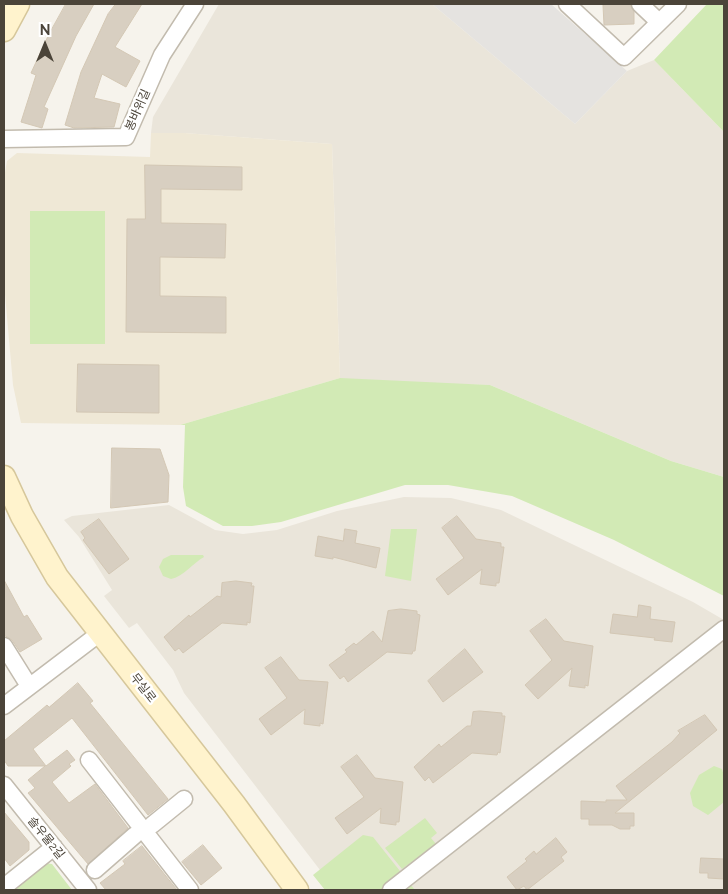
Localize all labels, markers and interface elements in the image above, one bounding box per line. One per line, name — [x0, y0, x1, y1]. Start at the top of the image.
north arrow — [20, 20, 70, 70]
text: N — [40, 22, 50, 38]
street label: 봉바위길 — [122, 87, 154, 133]
street label: 무실로 — [127, 671, 159, 705]
street label: 솔우물2길 — [25, 814, 67, 862]

